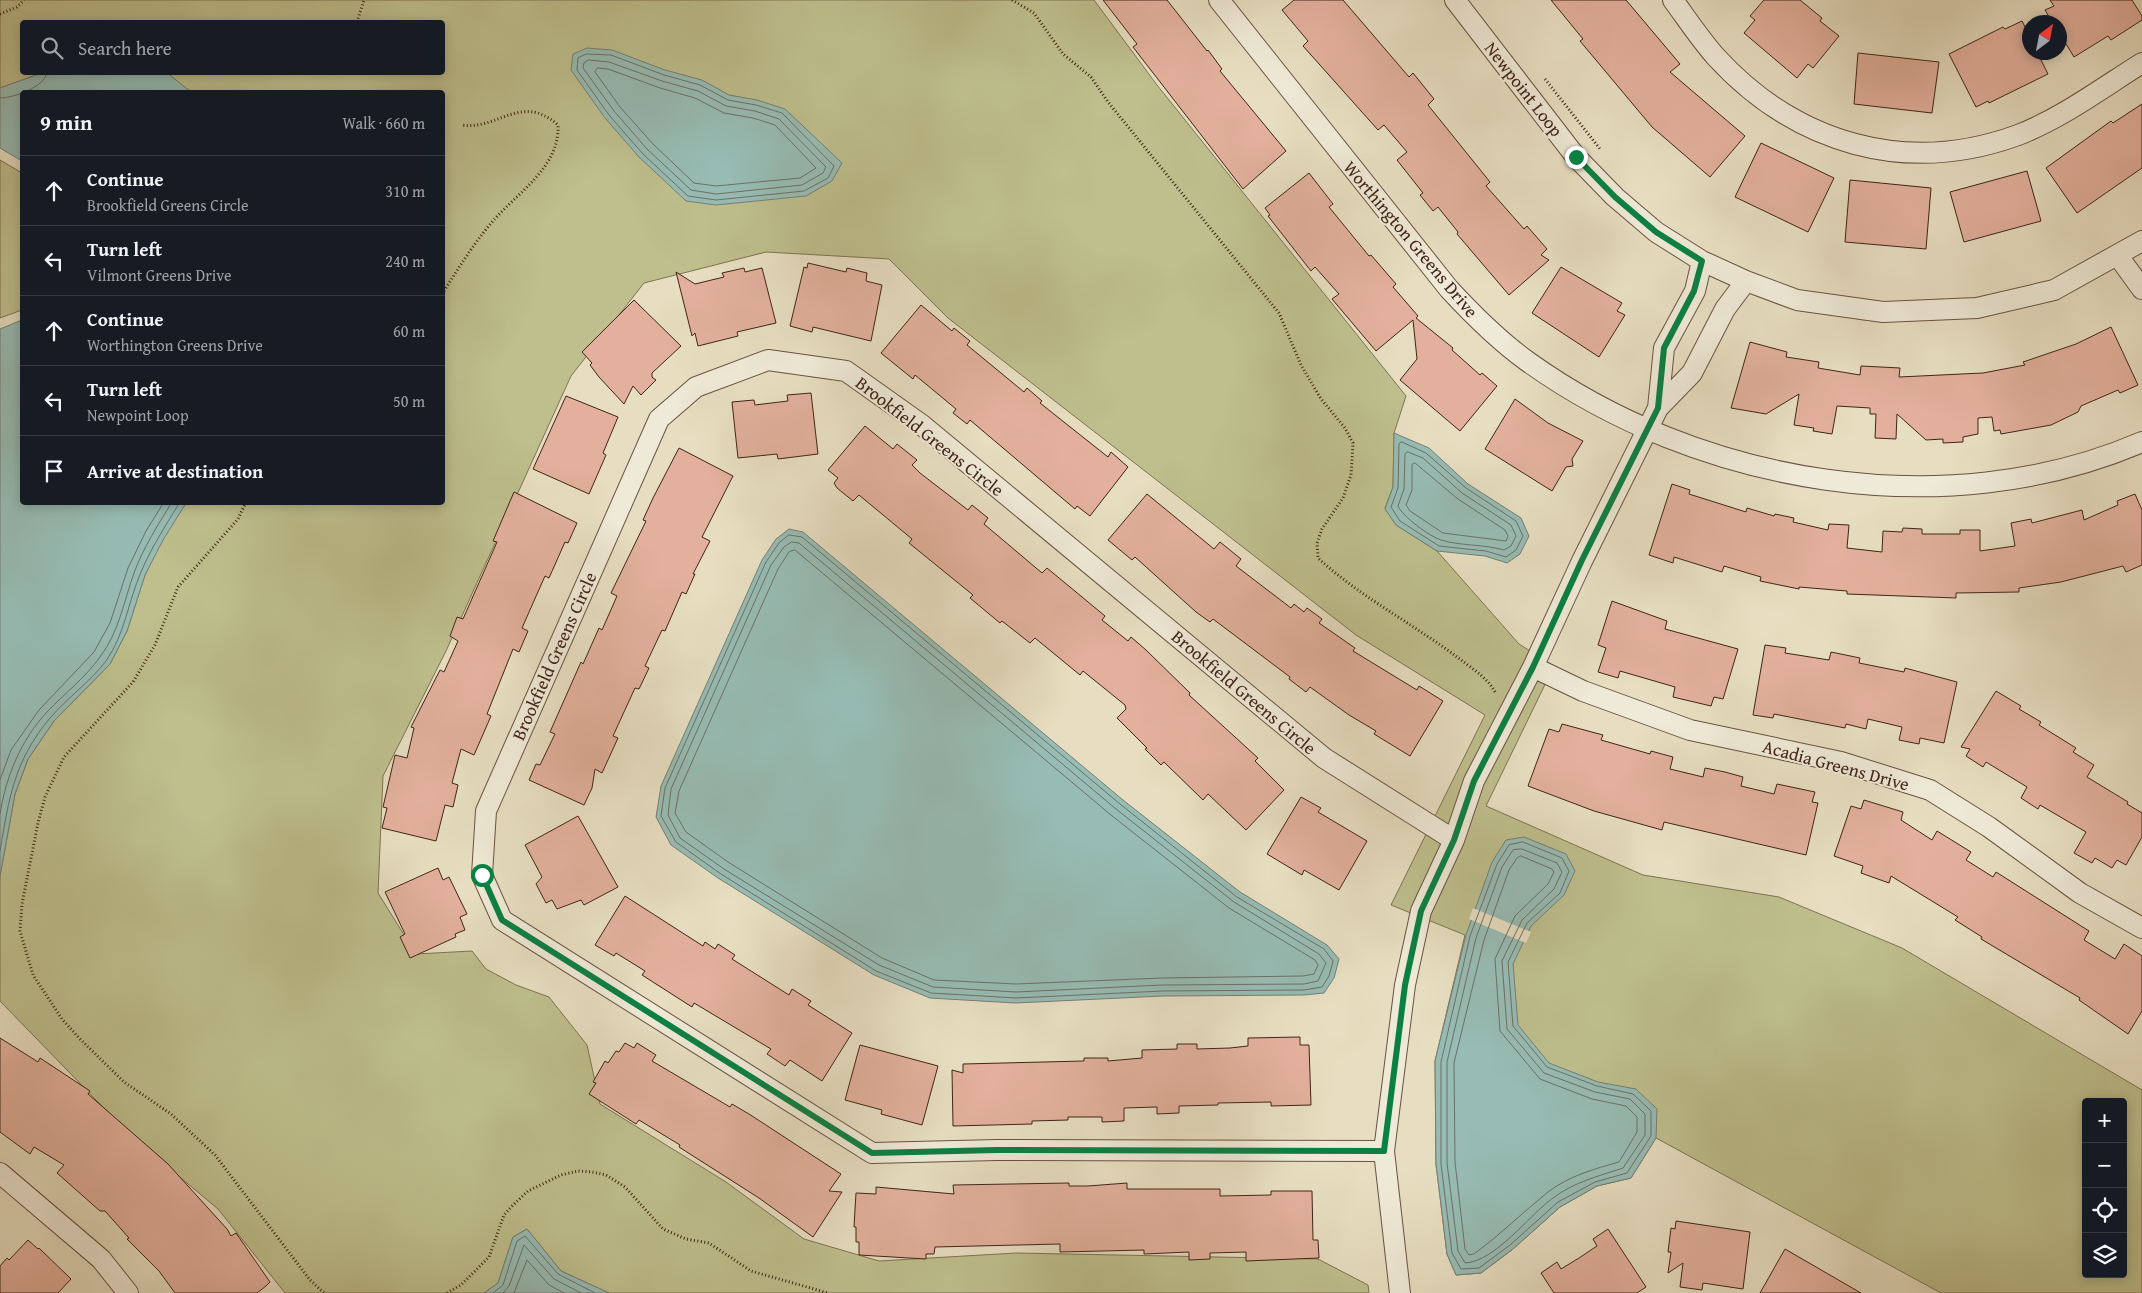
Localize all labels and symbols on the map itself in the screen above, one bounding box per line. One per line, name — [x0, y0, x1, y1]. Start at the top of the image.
north arrow — [2022, 15, 2067, 60]
street label: Newpoint Loop — [1478, 36, 1570, 143]
route end — [1565, 146, 1588, 169]
street label: Worthington Greens Drive — [1337, 155, 1485, 323]
street label: Brookfield Greens Circle — [850, 369, 1010, 503]
street label: Brookfield Greens Circle — [505, 567, 603, 745]
street label: Brookfield Greens Circle — [1166, 623, 1322, 761]
street label: Acadia Greens Drive — [1760, 732, 1912, 798]
route start — [471, 864, 494, 887]

